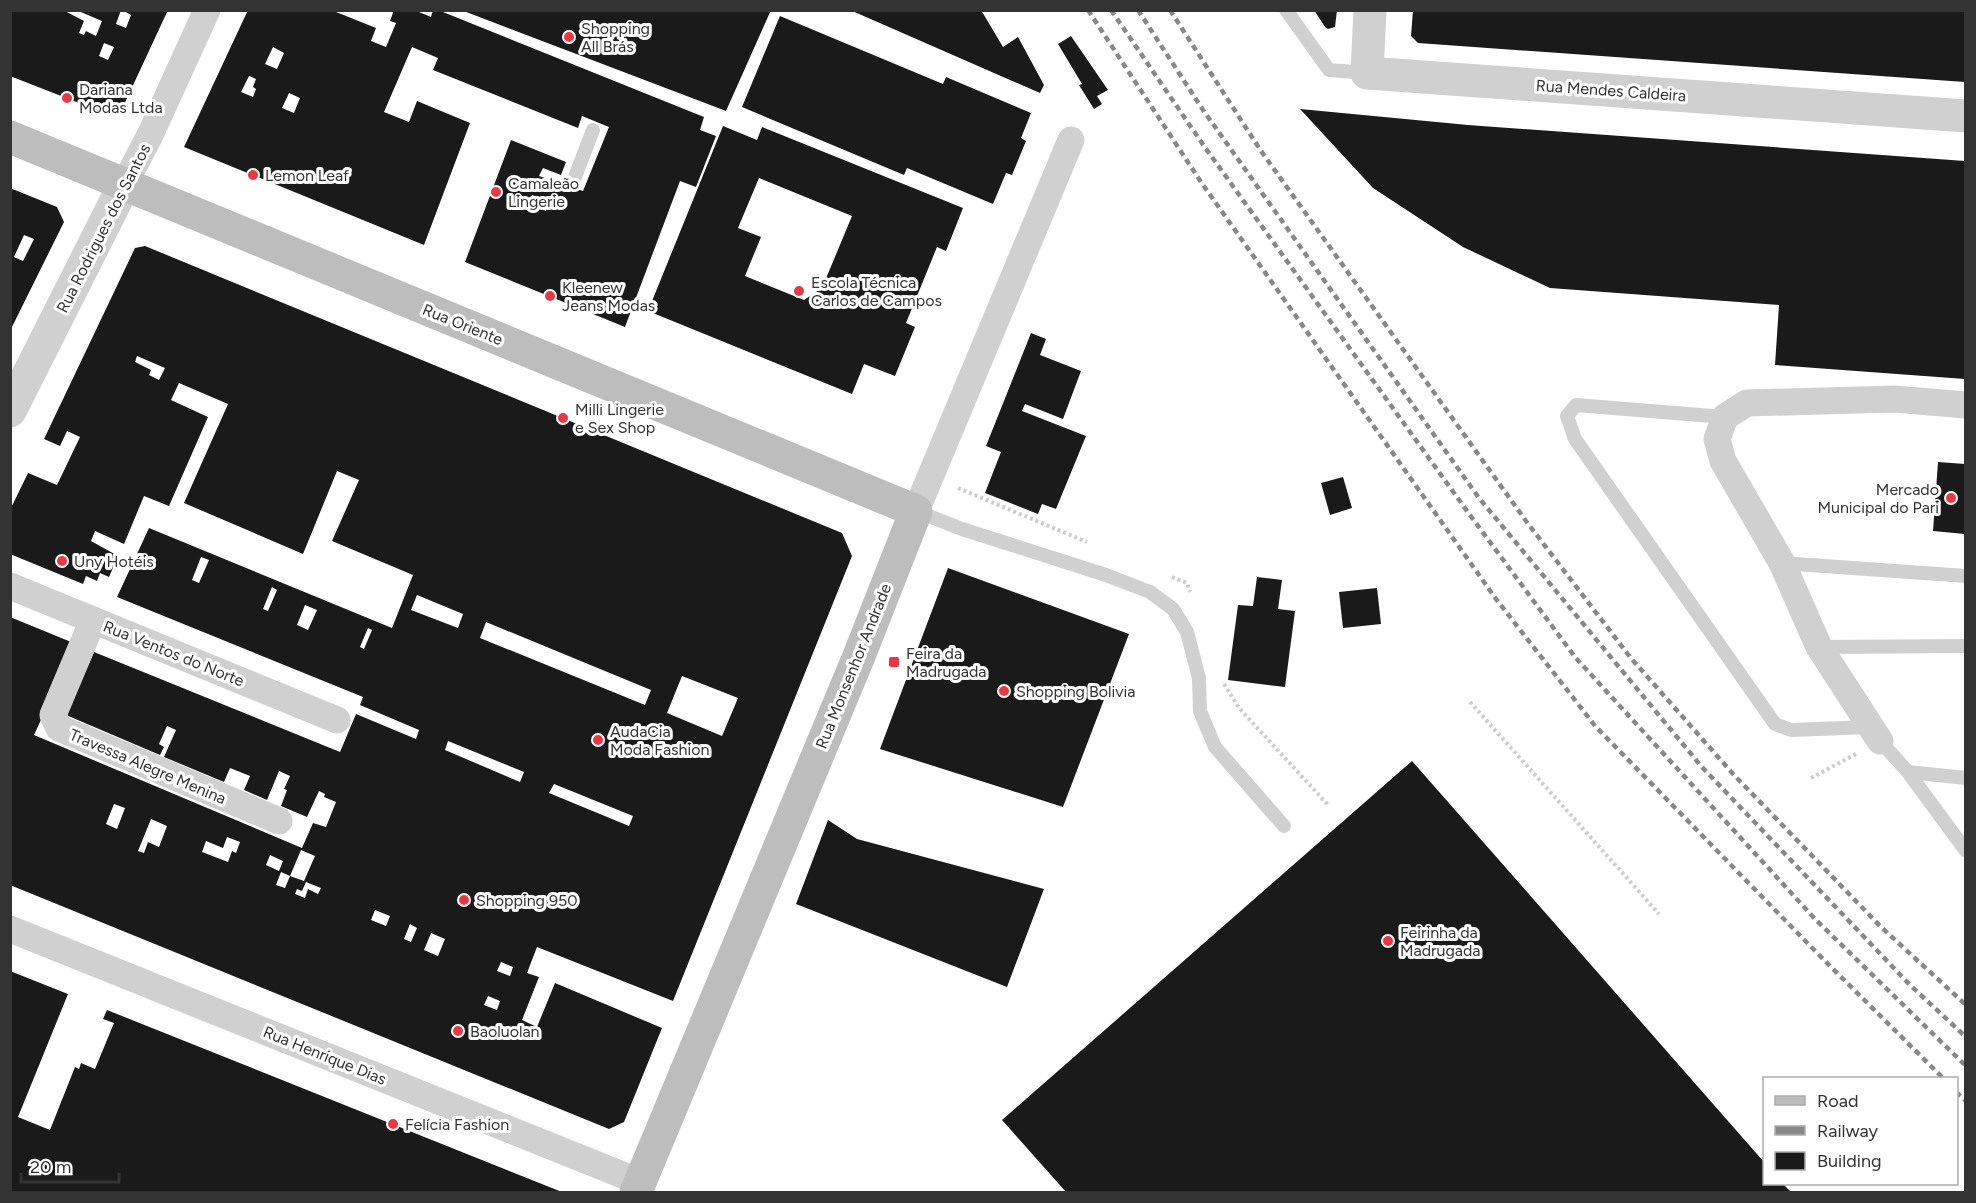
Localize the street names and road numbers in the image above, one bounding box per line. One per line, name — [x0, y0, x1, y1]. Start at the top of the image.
street label: Rua Mendes Caldeira — [1535, 76, 1687, 105]
street label: Rua Rodrigues dos Santos — [53, 141, 154, 316]
street label: Rua Oriente — [420, 300, 506, 349]
street label: Rua Monsenhor Andrade — [812, 581, 895, 751]
street label: Rua Ventos do Norte — [101, 617, 247, 691]
street label: Travessa Alegre Menina — [67, 725, 229, 808]
street label: Rua Henrique Dias — [260, 1022, 389, 1089]

